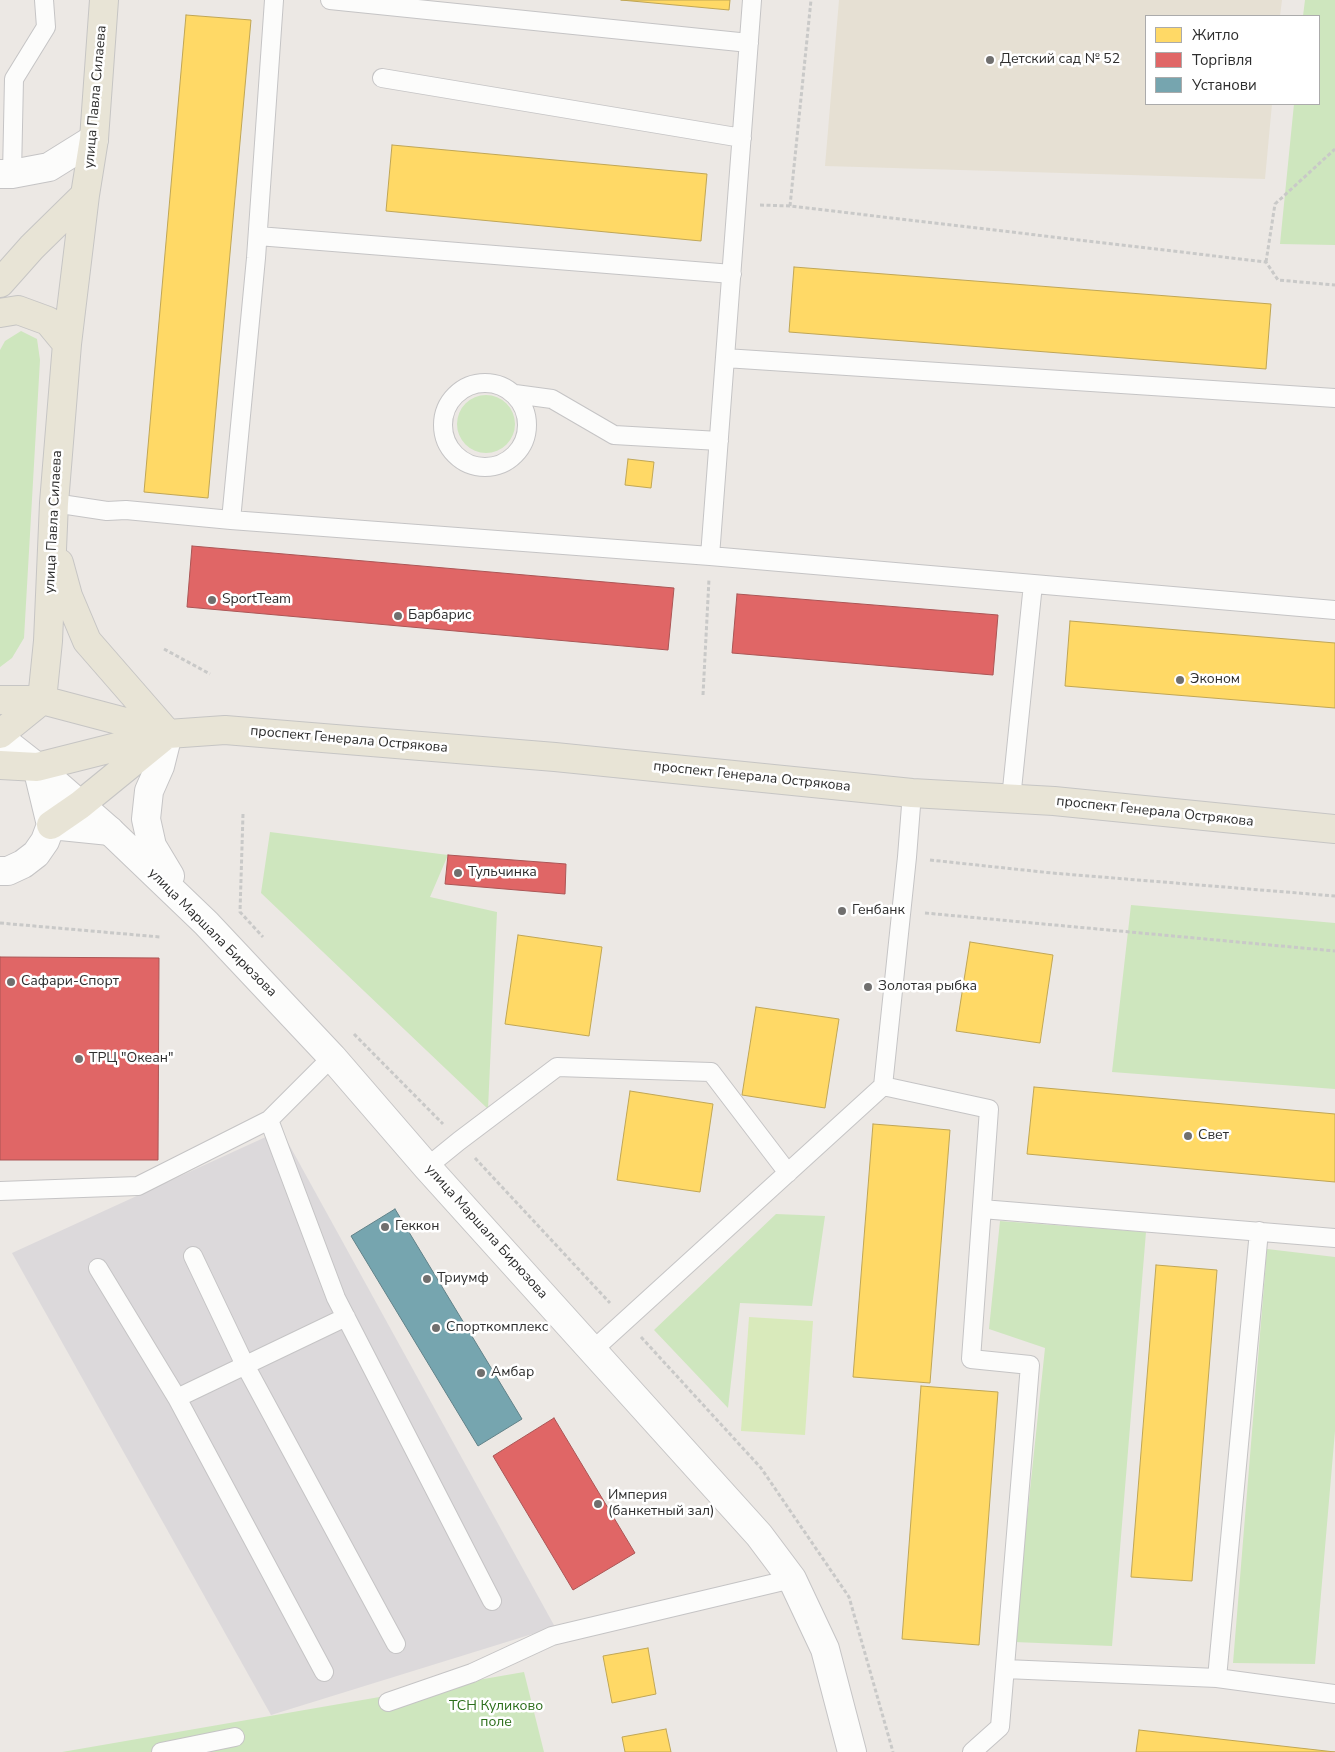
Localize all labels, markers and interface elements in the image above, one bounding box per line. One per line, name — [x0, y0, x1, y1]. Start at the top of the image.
legend — [1145, 15, 1320, 105]
street label: улица Павла Силаева — [81, 25, 111, 169]
text: Житло — [1192, 25, 1239, 45]
text: Торгівля — [1192, 50, 1252, 70]
place label: Детский сад № 52 — [1000, 52, 1120, 68]
marker: Детский сад № 52 — [984, 54, 996, 66]
text: Установи — [1192, 75, 1257, 95]
street label: улица Павла Силаева — [42, 450, 66, 594]
place label: SportTeam — [222, 592, 291, 608]
marker: SportTeam — [206, 594, 218, 606]
place label: Барбарис — [408, 608, 472, 624]
marker: Барбарис — [392, 610, 404, 622]
place label: Эконом — [1190, 672, 1240, 688]
marker: Эконом — [1174, 674, 1186, 686]
street label: проспект Генерала Острякова — [250, 723, 448, 757]
street label: проспект Генерала Острякова — [653, 758, 851, 796]
street label: проспект Генерала Острякова — [1056, 793, 1254, 831]
street label: улица Маршала Бирюзова — [144, 865, 280, 1001]
place label: Тульчинка — [468, 865, 537, 881]
marker: Тульчинка — [452, 867, 464, 879]
place label: Генбанк — [852, 903, 905, 919]
marker: Генбанк — [836, 905, 848, 917]
place label: Сафари-Спорт — [21, 974, 119, 990]
marker: Сафари-Спорт — [5, 976, 17, 988]
place label: Золотая рыбка — [878, 979, 977, 995]
marker: Золотая рыбка — [862, 981, 874, 993]
place label: ТРЦ "Океан" — [89, 1051, 173, 1067]
marker: ТРЦ "Океан" — [73, 1053, 85, 1065]
place label: Свет — [1198, 1128, 1229, 1144]
marker: Свет — [1182, 1130, 1194, 1142]
street label: улица Маршала Бирюзова — [421, 1161, 551, 1303]
place label: Геккон — [395, 1219, 439, 1235]
marker: Геккон — [379, 1221, 391, 1233]
place label: Триумф — [437, 1271, 489, 1287]
marker: Триумф — [421, 1273, 433, 1285]
place label: Спорткомплекс — [446, 1320, 548, 1336]
marker: Спорткомплекс — [430, 1322, 442, 1334]
place label: Амбар — [491, 1365, 534, 1381]
marker: Амбар — [475, 1367, 487, 1379]
place label: Империя (банкетный зал) — [608, 1488, 714, 1520]
marker: Империя (банкетный зал) — [592, 1498, 604, 1510]
park label: ТСН Куликово поле — [449, 1699, 543, 1731]

